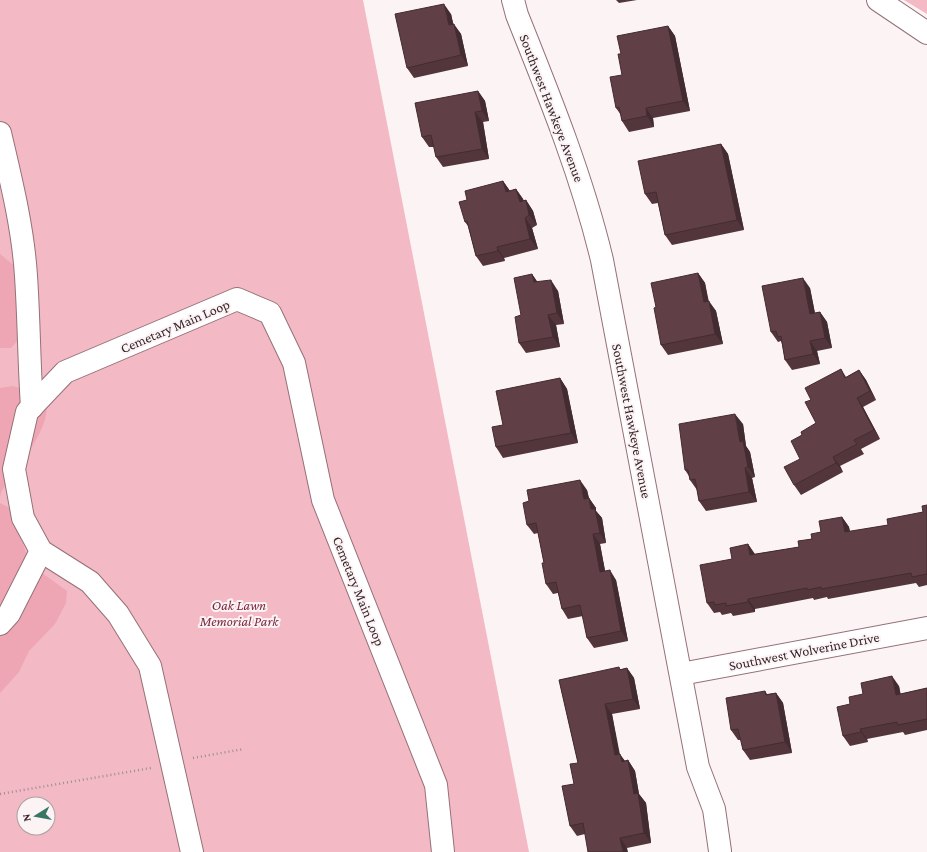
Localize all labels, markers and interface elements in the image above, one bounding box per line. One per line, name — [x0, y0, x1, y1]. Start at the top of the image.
street label: Southwest Hawkeye Avenue — [516, 32, 588, 184]
street label: Cemetary Main Loop — [118, 296, 232, 356]
street label: Southwest Hawkeye Avenue — [609, 342, 655, 500]
street label: Cemetary Main Loop — [330, 534, 388, 648]
park label: Oak Lawn Memorial Park — [199, 597, 279, 629]
street label: Southwest Wolverine Drive — [727, 629, 881, 673]
north arrow — [16, 796, 56, 836]
text: N — [19, 813, 33, 823]

